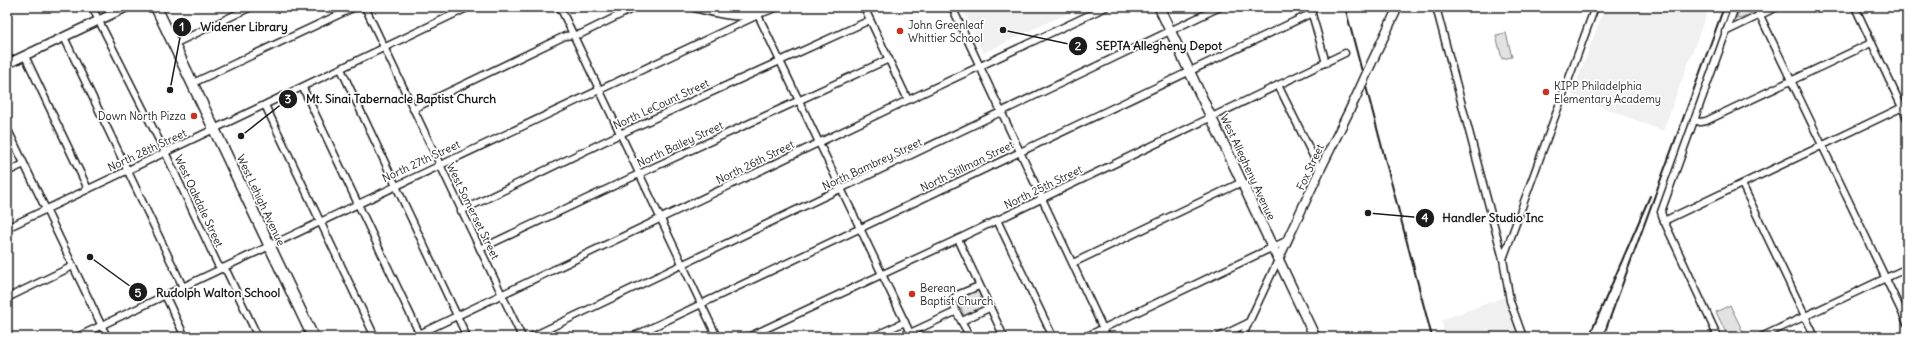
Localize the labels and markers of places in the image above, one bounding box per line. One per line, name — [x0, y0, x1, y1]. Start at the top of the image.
callout: Widener Library — [172, 15, 295, 39]
place label: John Greenleaf Whittier School — [908, 18, 984, 45]
marker: John Greenleaf Whittier School — [895, 26, 905, 36]
callout: SEPTA Allegheny Depot — [1068, 34, 1230, 58]
place label: KIPP Philadelphia Elementary Academy — [1554, 79, 1661, 106]
callout: Mt. Sinai Tabernacle Baptist Church — [278, 87, 504, 111]
marker: KIPP Philadelphia Elementary Academy — [1541, 87, 1551, 97]
place label: Down North Pizza — [98, 109, 186, 123]
marker: Down North Pizza — [189, 111, 199, 121]
callout: Handler Studio Inc — [1415, 206, 1552, 230]
callout: Rudolph Walton School — [128, 280, 289, 304]
place label: Berean Baptist Church — [920, 281, 993, 308]
marker: Berean Baptist Church — [907, 289, 917, 299]

